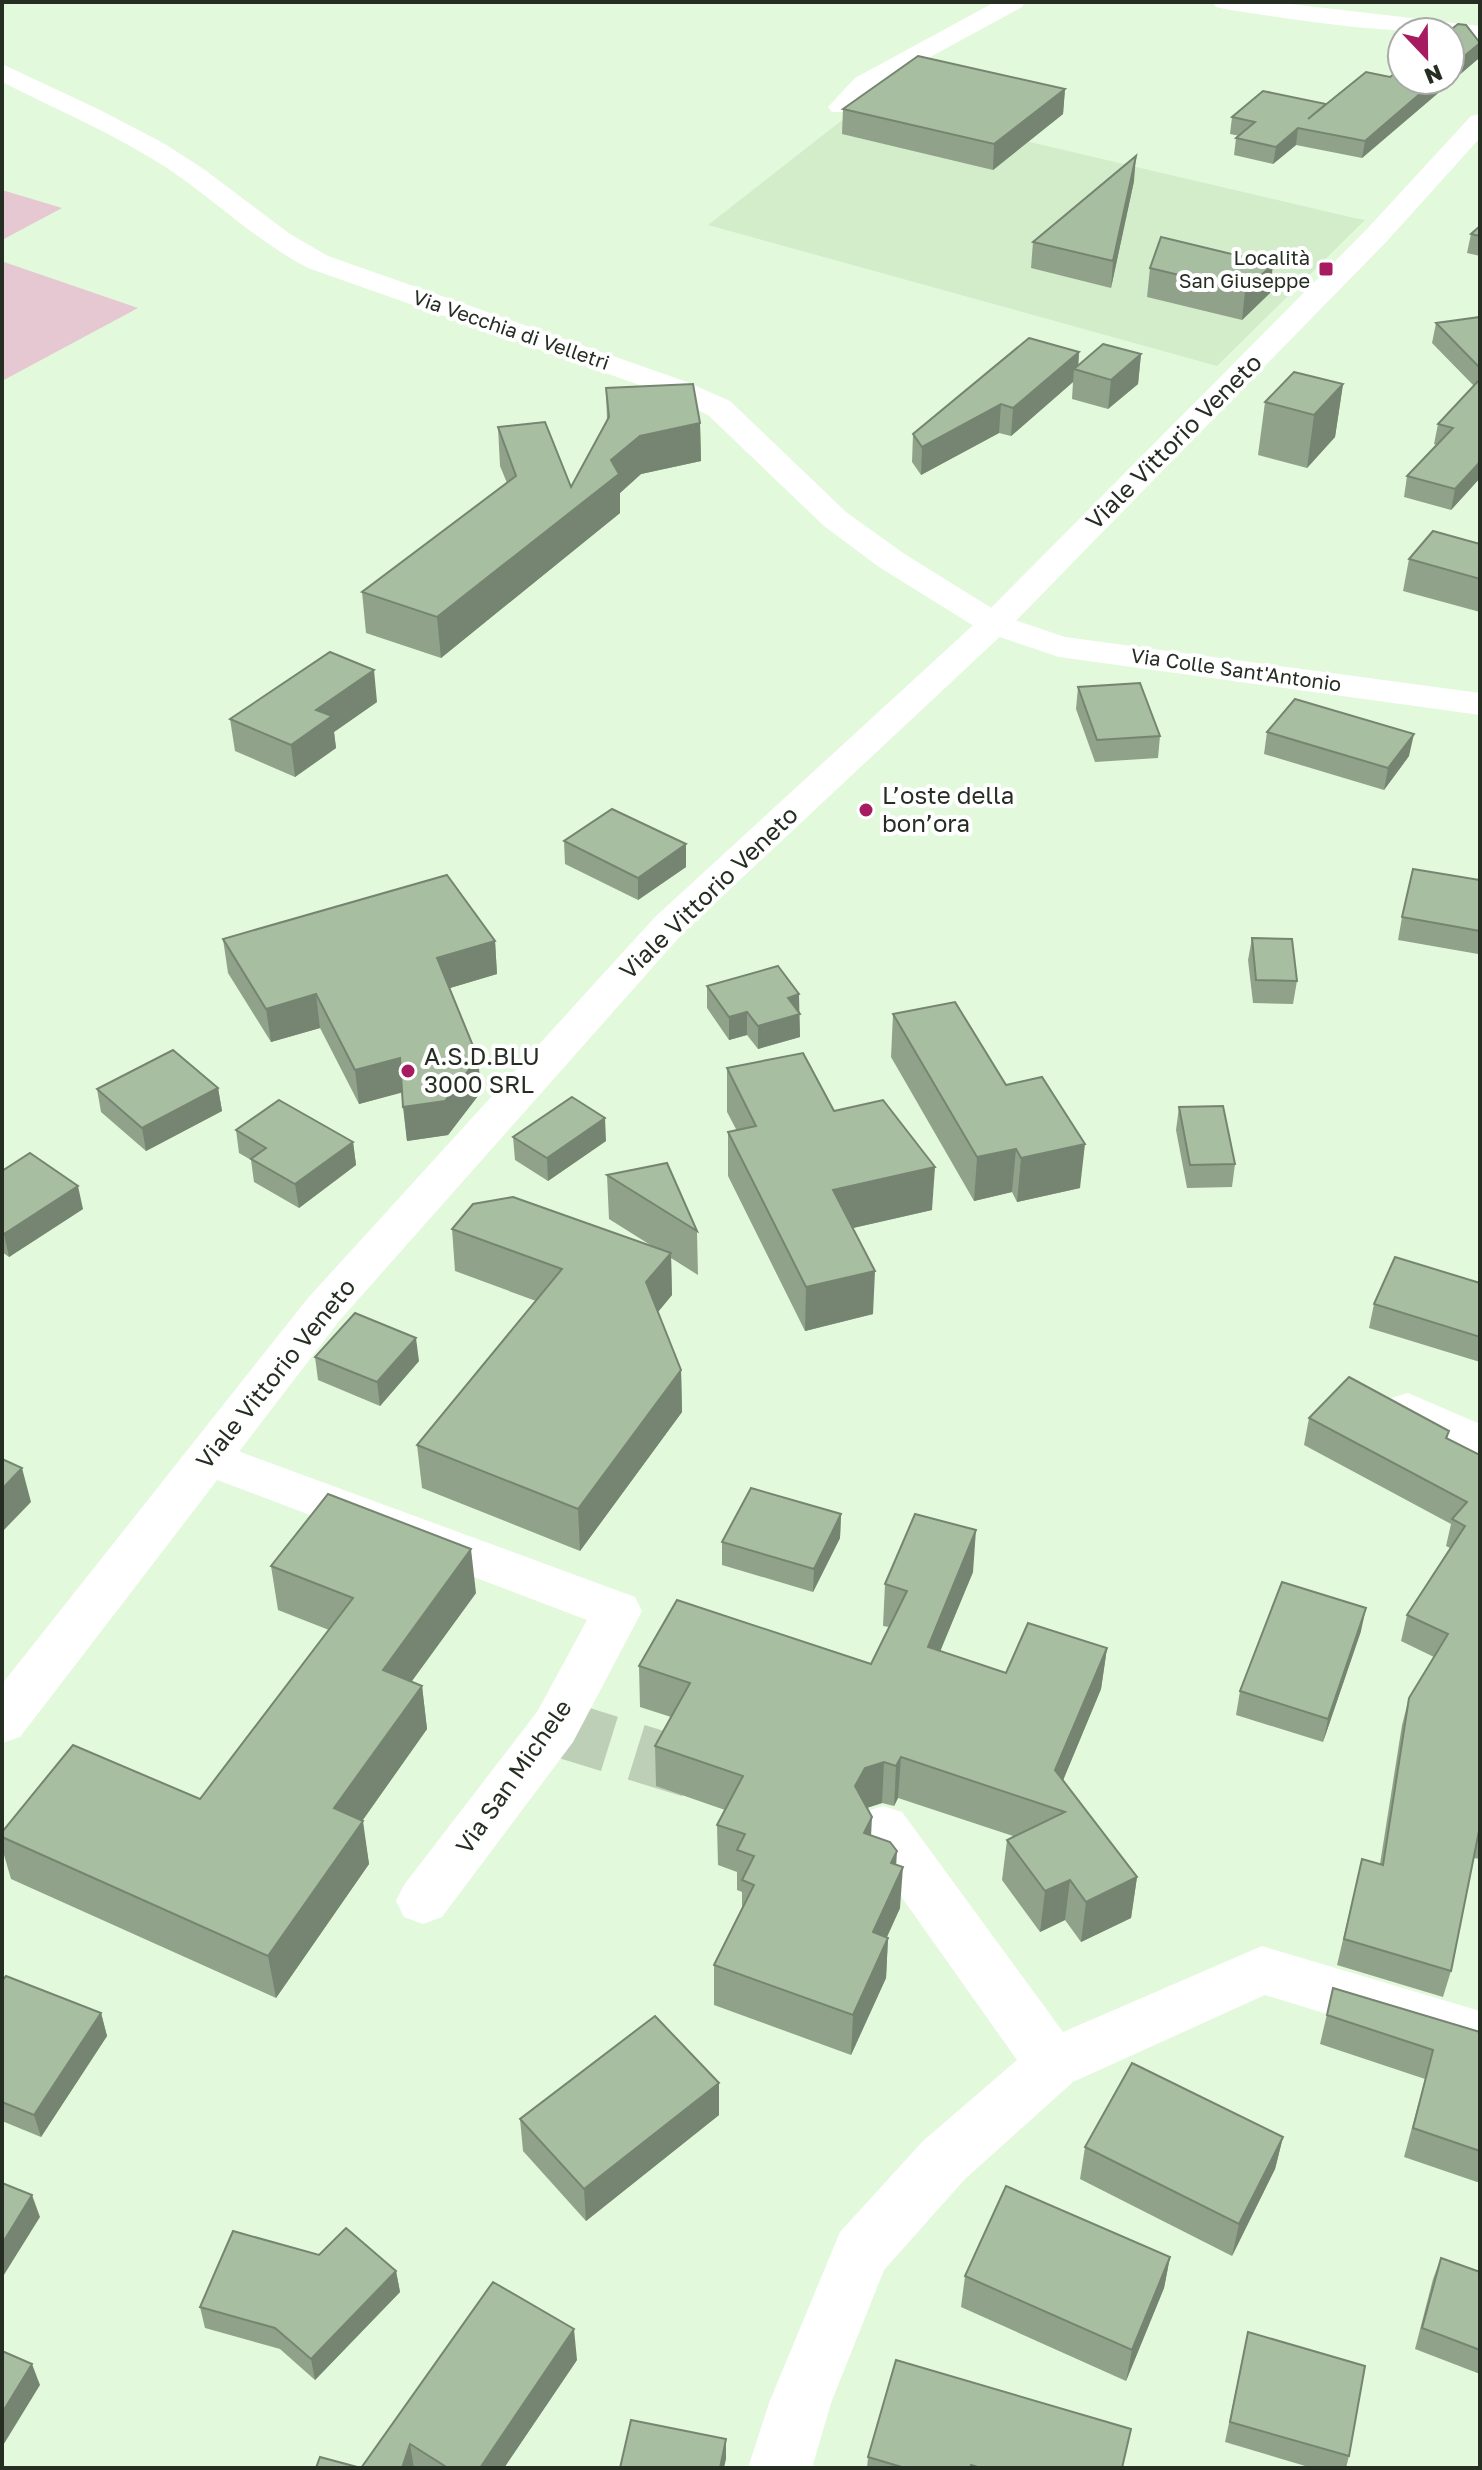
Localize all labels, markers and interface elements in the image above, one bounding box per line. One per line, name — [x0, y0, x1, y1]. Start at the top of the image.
north arrow — [1386, 16, 1466, 96]
text: N — [1421, 59, 1446, 91]
place label: Località San Giuseppe — [1179, 245, 1310, 292]
marker: Località San Giuseppe — [1317, 260, 1335, 278]
street label: Via Vecchia di Velletri — [410, 284, 613, 374]
street label: Viale Vittorio Veneto — [1079, 347, 1267, 535]
street label: Via Colle Sant'Antonio — [1129, 642, 1343, 696]
place label: L’oste della bon’ora — [882, 780, 1014, 837]
street label: Viale Vittorio Veneto — [613, 799, 803, 985]
marker: L’oste della bon’ora — [857, 801, 875, 819]
place label: A.S.D.BLU 3000 SRL — [424, 1041, 540, 1098]
marker: A.S.D.BLU 3000 SRL — [399, 1062, 417, 1080]
street label: Viale Vittorio Veneto — [189, 1272, 361, 1474]
street label: Via San Michele — [449, 1693, 577, 1859]

